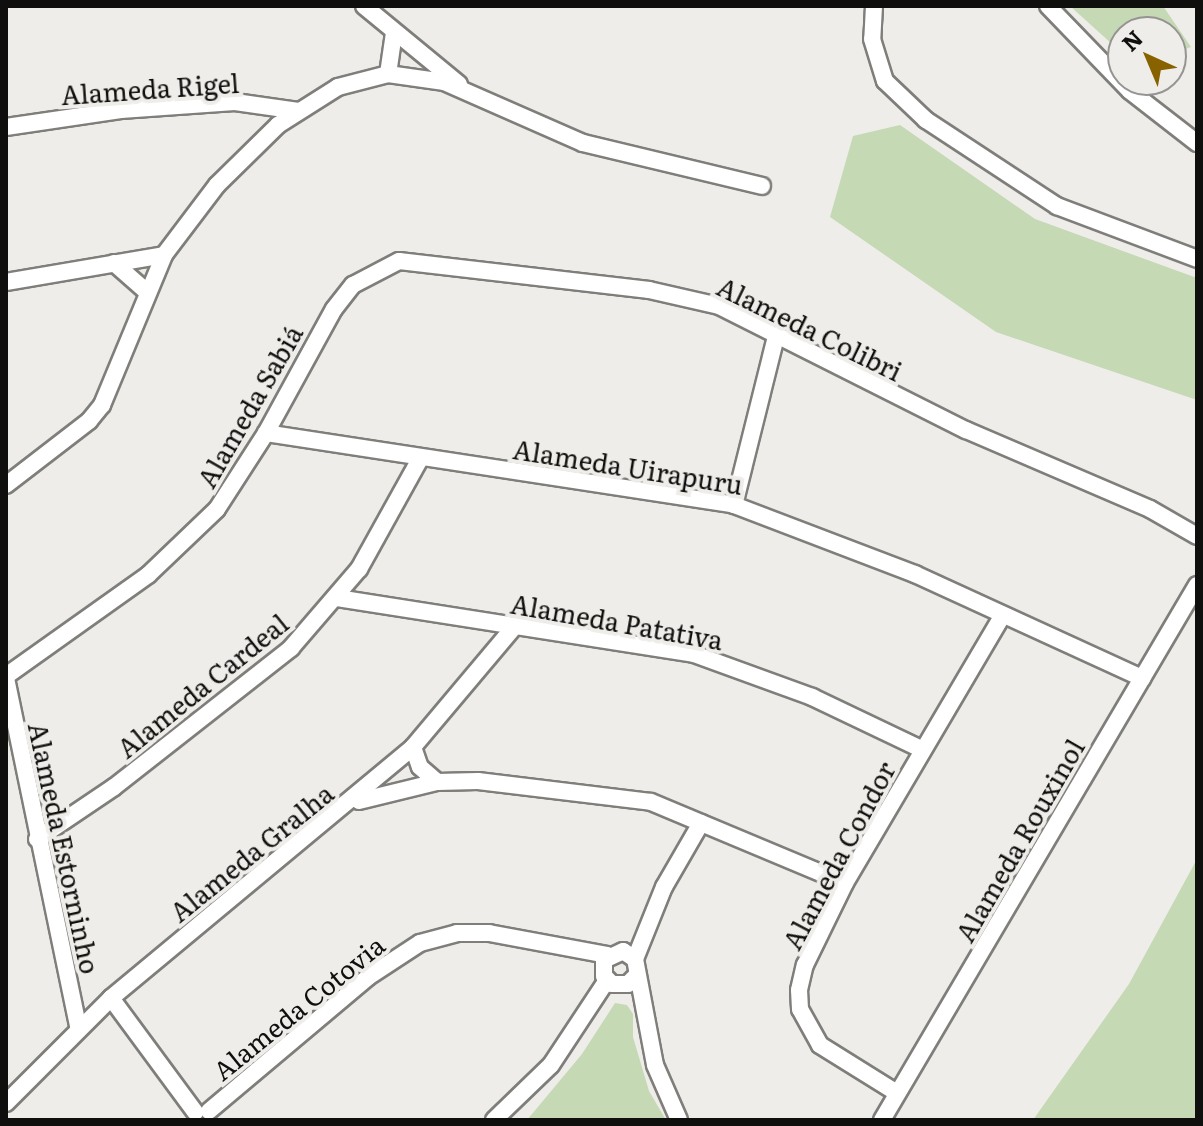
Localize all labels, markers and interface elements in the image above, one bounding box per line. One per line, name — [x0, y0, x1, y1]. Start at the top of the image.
north arrow — [1107, 16, 1187, 96]
text: N — [1113, 22, 1149, 58]
street label: Alameda Rigel — [60, 66, 240, 110]
street label: Alameda Colibri — [713, 270, 907, 386]
street label: Alameda Sabiá — [190, 319, 308, 493]
street label: Alameda Uirapuru — [511, 432, 745, 500]
street label: Alameda Patativa — [508, 587, 726, 655]
street label: Alameda Cardeal — [110, 607, 294, 763]
street label: Alameda Estorninho — [23, 719, 107, 977]
street label: Alameda Rouxinol — [948, 733, 1090, 947]
street label: Alameda Condor — [775, 756, 901, 954]
street label: Alameda Gralha — [163, 777, 339, 927]
street label: Alameda Cotovia — [206, 928, 390, 1086]

